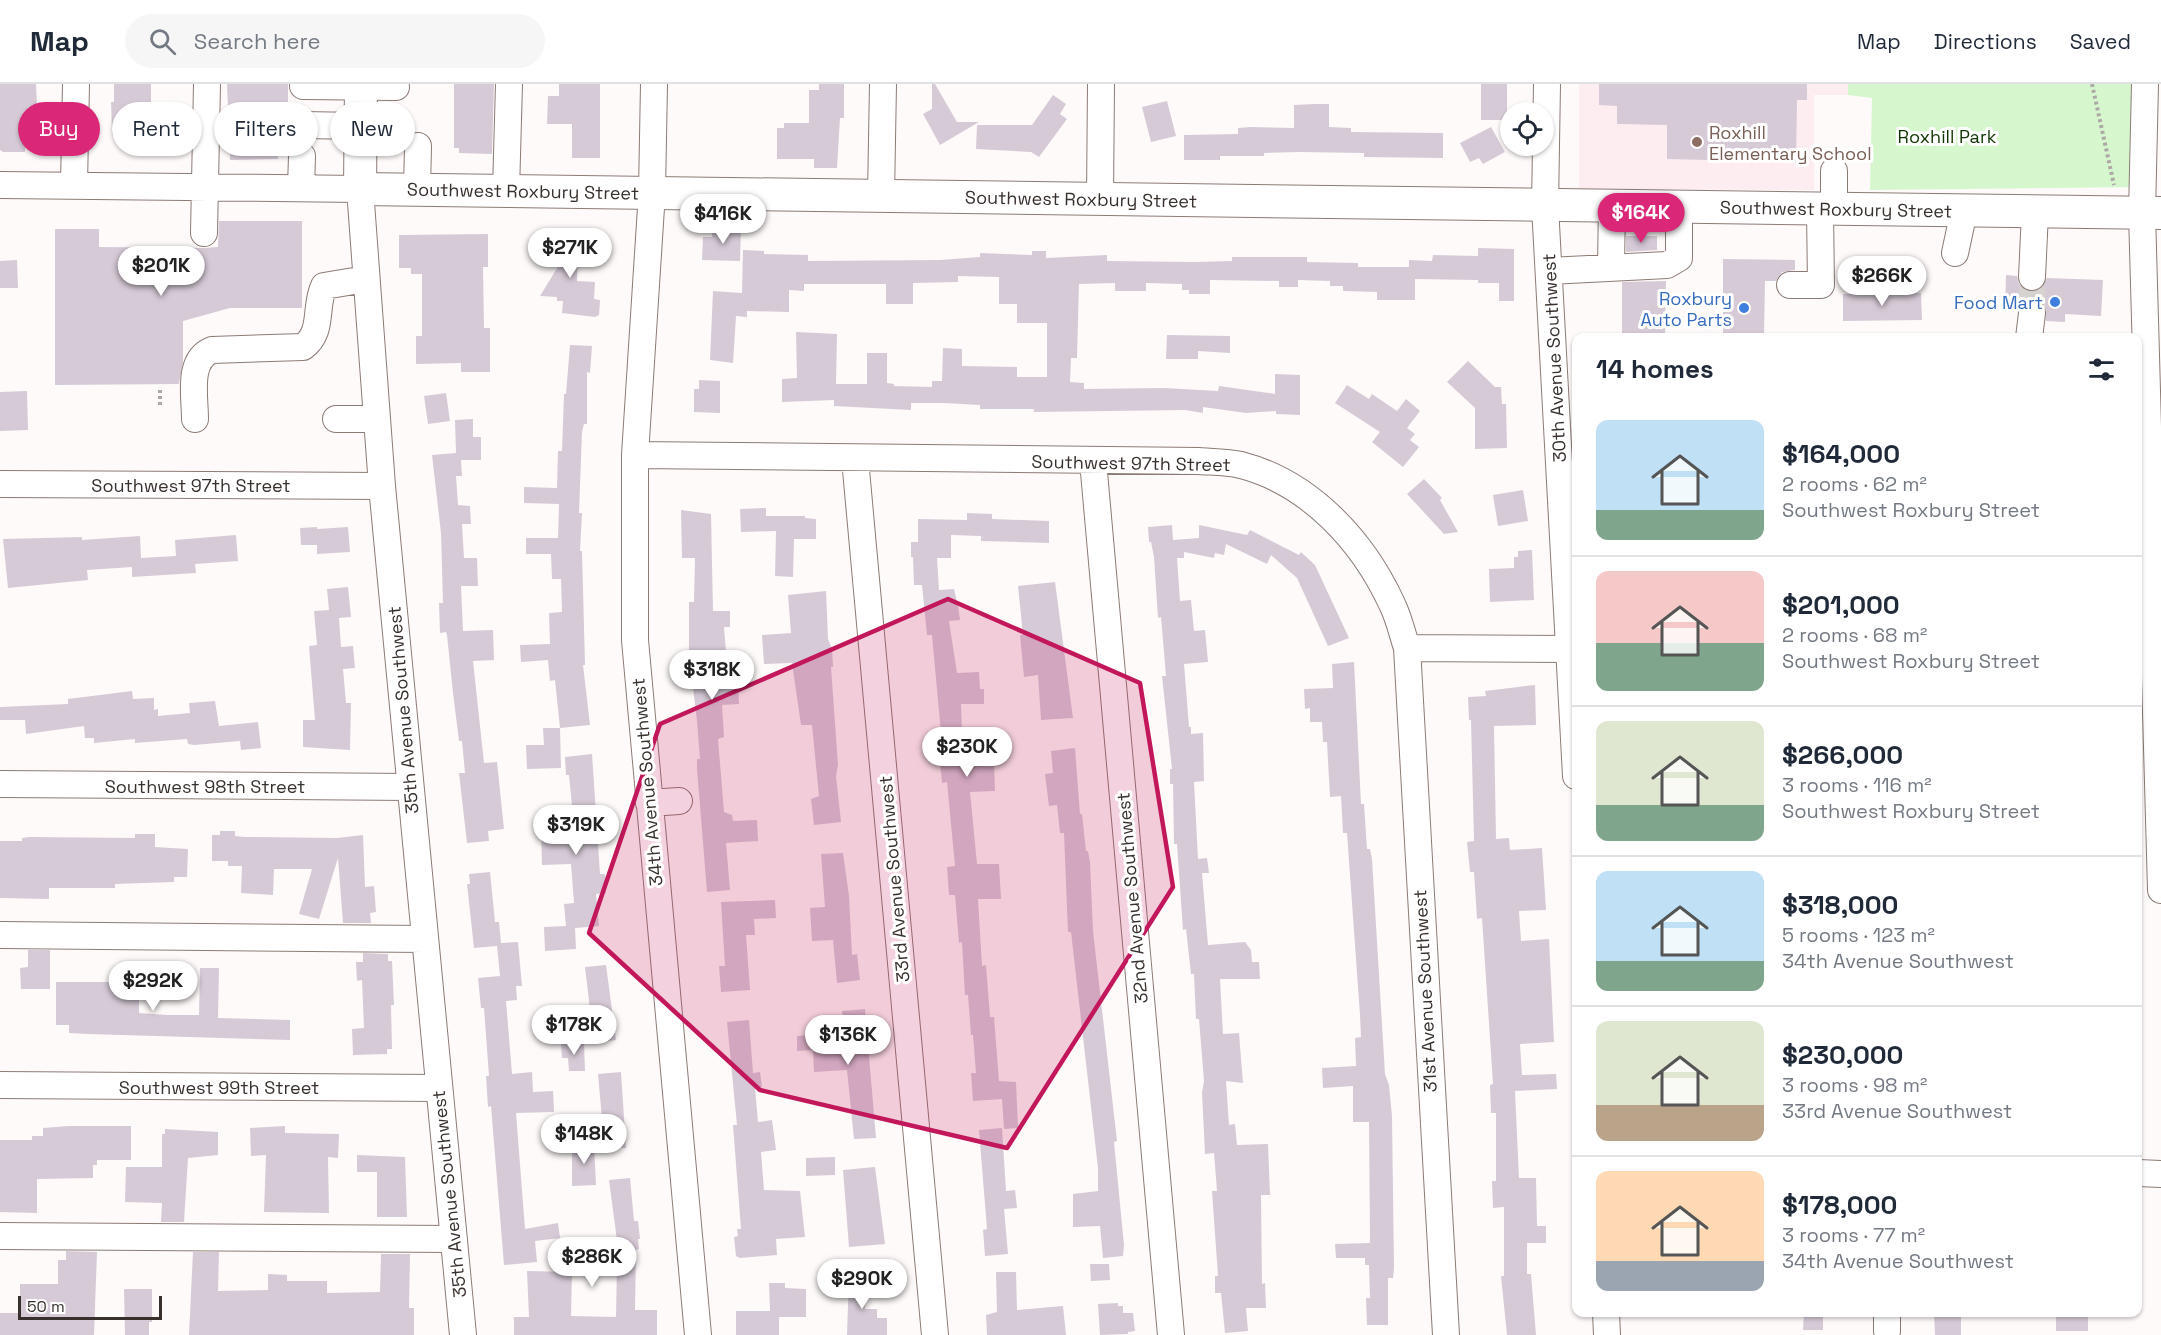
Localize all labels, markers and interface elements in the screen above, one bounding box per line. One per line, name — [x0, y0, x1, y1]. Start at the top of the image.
search box — [125, 14, 545, 68]
text: Map — [30, 23, 89, 59]
icon: search — [146, 25, 179, 58]
text: Search here — [194, 27, 321, 55]
text: Map — [1857, 28, 1901, 55]
text: Directions — [1934, 28, 2037, 55]
text: Saved — [2070, 28, 2131, 55]
chip: Buy — [18, 102, 100, 156]
chip: Rent — [112, 102, 202, 156]
chip: Filters — [214, 102, 318, 156]
chip: New — [330, 102, 415, 156]
map controls — [1500, 102, 1554, 156]
button: locate — [1500, 102, 1554, 156]
place label: Roxhill Elementary School — [1709, 121, 1872, 165]
park label: Roxhill Park — [1898, 125, 1997, 148]
marker: Roxhill Elementary School — [1690, 135, 1704, 149]
street label: Southwest Roxbury Street — [407, 177, 639, 205]
street label: Southwest Roxbury Street — [965, 185, 1197, 213]
pin: $164K — [1599, 193, 1683, 244]
pin: $416K — [681, 194, 765, 245]
street label: Southwest Roxbury Street — [1720, 195, 1952, 223]
text: $164K — [1612, 199, 1670, 225]
text: $416K — [694, 200, 752, 226]
pin: $271K — [528, 228, 612, 279]
text: $271K — [542, 234, 598, 260]
pin: $201K — [119, 246, 203, 297]
text: $201K — [132, 252, 190, 278]
street label: 30th Avenue Southwest — [1537, 253, 1571, 463]
pin: $266K — [1840, 256, 1924, 307]
text: $266K — [1851, 262, 1913, 288]
place label: Roxbury Auto Parts — [1640, 287, 1732, 331]
place label: Food Mart — [1954, 291, 2043, 314]
marker: Food Mart — [2048, 295, 2062, 309]
marker: Roxbury Auto Parts — [1737, 301, 1751, 315]
text: 14 homes — [1596, 352, 1714, 386]
icon: filters — [2085, 353, 2118, 386]
text: $164,000 — [1782, 437, 1900, 471]
icon: home — [1644, 444, 1716, 516]
street label: Southwest 97th Street — [1031, 450, 1231, 476]
text: 2 rooms · 62 m² — [1782, 471, 1927, 497]
street label: Southwest 97th Street — [91, 474, 291, 497]
text: Southwest Roxbury Street — [1782, 497, 2040, 523]
text: $201,000 — [1782, 588, 1900, 622]
icon: home — [1644, 595, 1716, 667]
street label: 35th Avenue Southwest — [382, 605, 424, 815]
text: 2 rooms · 68 m² — [1782, 622, 1927, 648]
text: Southwest Roxbury Street — [1782, 648, 2040, 674]
pin: $318K — [670, 650, 754, 701]
text: $318K — [683, 656, 741, 682]
street label: 34th Avenue Southwest — [626, 677, 668, 887]
pin: $230K — [925, 727, 1009, 778]
text: $230K — [936, 733, 998, 759]
text: $266,000 — [1782, 738, 1903, 772]
icon: home — [1644, 745, 1716, 817]
text: 3 rooms · 116 m² — [1782, 772, 1932, 798]
street label: Southwest 98th Street — [105, 775, 305, 798]
street label: 33rd Avenue Southwest — [874, 775, 914, 983]
street label: 32nd Avenue Southwest — [1111, 792, 1153, 1004]
text: Southwest Roxbury Street — [1782, 798, 2040, 824]
pin: $319K — [534, 805, 618, 856]
text: $319K — [547, 811, 605, 837]
text: $318,000 — [1782, 888, 1898, 922]
street label: 31st Avenue Southwest — [1408, 889, 1442, 1093]
icon: home — [1644, 895, 1716, 967]
text: 5 rooms · 123 m² — [1782, 922, 1935, 948]
text: 34th Avenue Southwest — [1782, 948, 2014, 974]
pin: $292K — [111, 961, 195, 1012]
text: $292K — [123, 967, 183, 993]
pin: $178K — [532, 1005, 616, 1056]
text: $178K — [546, 1011, 602, 1037]
pin: $136K — [806, 1015, 890, 1066]
text: $136K — [819, 1021, 877, 1047]
text: $230,000 — [1782, 1038, 1903, 1072]
icon: home — [1644, 1045, 1716, 1117]
text: 3 rooms · 98 m² — [1782, 1072, 1927, 1098]
street label: Southwest 99th Street — [119, 1076, 319, 1099]
street label: 35th Avenue Southwest — [427, 1089, 471, 1299]
text: 33rd Avenue Southwest — [1782, 1098, 2012, 1124]
pin: $148K — [542, 1114, 626, 1165]
text: $148K — [555, 1120, 613, 1146]
text: $178,000 — [1782, 1188, 1897, 1222]
icon: home — [1644, 1195, 1716, 1267]
text: 3 rooms · 77 m² — [1782, 1222, 1925, 1248]
pin: $286K — [550, 1237, 634, 1288]
text: $286K — [562, 1243, 622, 1269]
text: 34th Avenue Southwest — [1782, 1248, 2014, 1274]
pin: $290K — [820, 1259, 904, 1310]
text: $290K — [831, 1265, 893, 1291]
scale bar — [18, 1293, 162, 1320]
text: 50 m — [27, 1296, 65, 1317]

